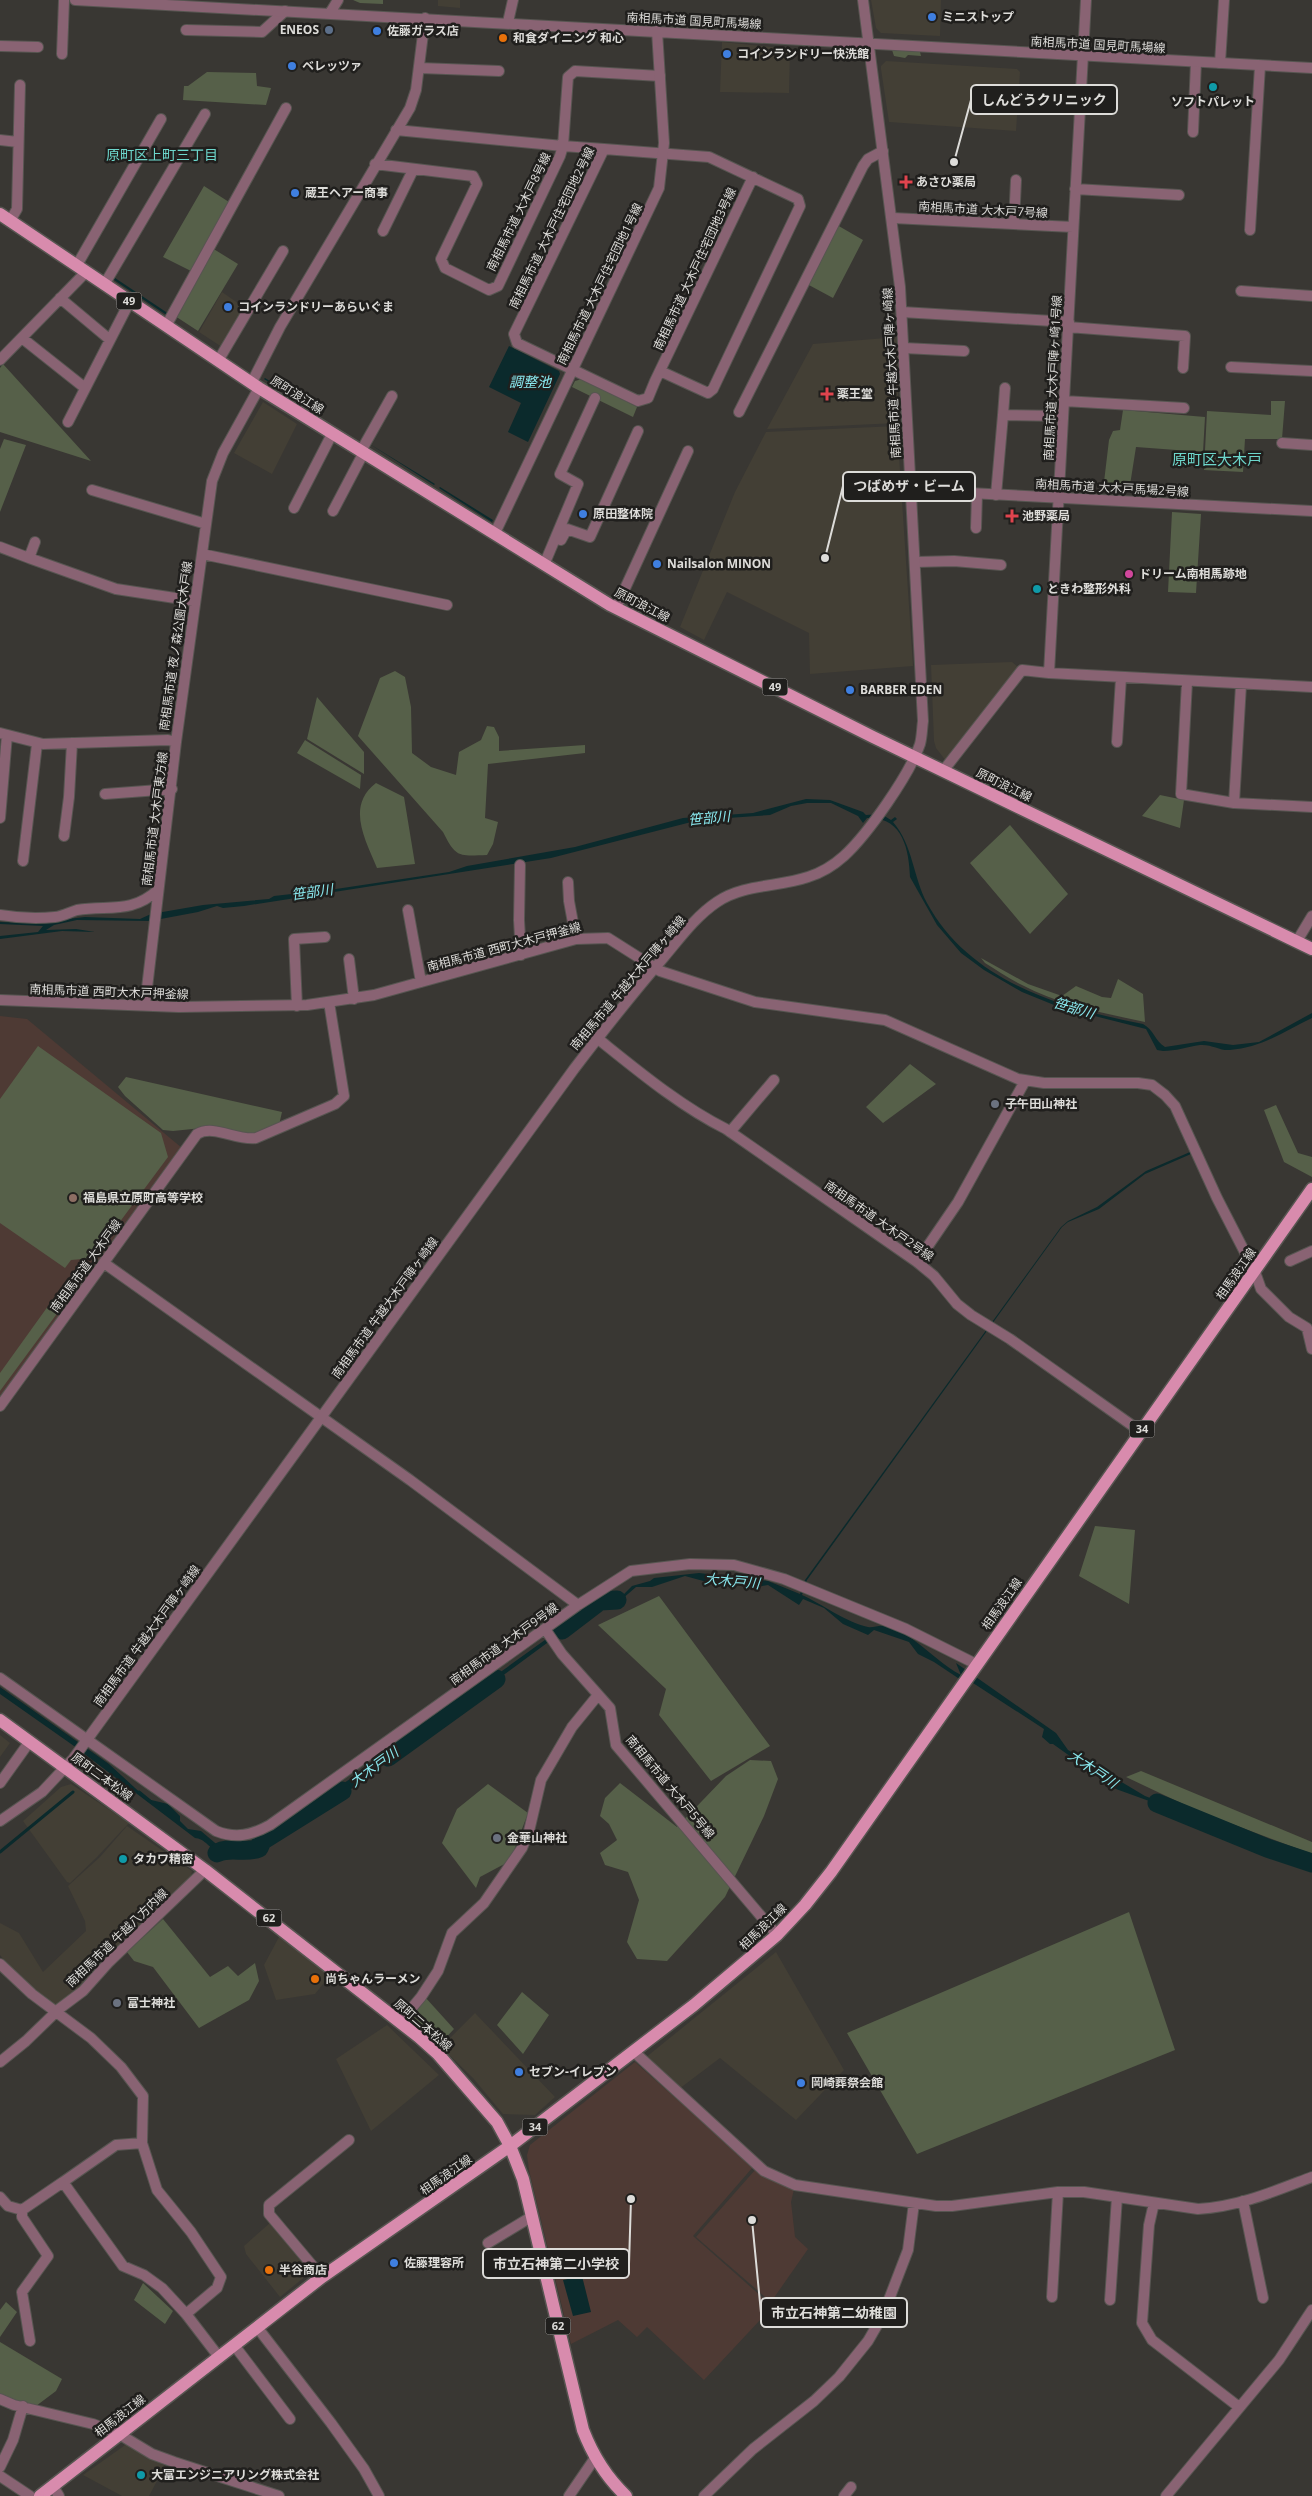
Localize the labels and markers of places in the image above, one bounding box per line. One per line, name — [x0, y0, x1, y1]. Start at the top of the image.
place label: ミニストップ — [942, 8, 1014, 25]
marker: ミニストップ — [926, 11, 938, 23]
place label: ENEOS — [280, 21, 319, 38]
place label: 佐藤ガラス店 — [387, 22, 459, 39]
marker: ENEOS — [323, 24, 335, 36]
marker: 佐藤ガラス店 — [371, 25, 383, 37]
place label: 和食ダイニング 和心 — [513, 29, 624, 46]
marker: 和食ダイニング 和心 — [497, 32, 509, 44]
place label: コインランドリー快洗館 — [737, 45, 869, 62]
marker: コインランドリー快洗館 — [721, 48, 733, 60]
place label: ベレッツァ — [302, 57, 362, 74]
marker: ベレッツァ — [286, 60, 298, 72]
marker: ソフトパレット — [1207, 81, 1219, 93]
callout: しんどうクリニック — [971, 85, 1117, 114]
place label: ソフトパレット — [1171, 93, 1255, 110]
place label: あさひ薬局 — [916, 173, 976, 190]
marker: あさひ薬局 — [900, 176, 912, 188]
place label: 蔵王ヘアー商事 — [305, 184, 388, 201]
marker: 蔵王ヘアー商事 — [289, 187, 301, 199]
place label: コインランドリーあらいぐま — [238, 298, 394, 315]
marker: コインランドリーあらいぐま — [222, 301, 234, 313]
place label: 薬王堂 — [837, 385, 873, 402]
marker: 薬王堂 — [821, 388, 833, 400]
callout: つばめザ・ビーム — [843, 472, 975, 501]
place label: 原田整体院 — [593, 505, 653, 522]
place label: 池野薬局 — [1022, 507, 1070, 524]
marker: 原田整体院 — [577, 508, 589, 520]
marker: 池野薬局 — [1006, 510, 1018, 522]
place label: Nailsalon MINON — [667, 555, 771, 572]
marker: Nailsalon MINON — [651, 558, 663, 570]
place label: ドリーム南相馬跡地 — [1139, 565, 1247, 582]
marker: ドリーム南相馬跡地 — [1123, 568, 1135, 580]
place label: ときわ整形外科 — [1047, 580, 1131, 597]
marker: ときわ整形外科 — [1031, 583, 1043, 595]
place label: BARBER EDEN — [860, 681, 942, 698]
marker: BARBER EDEN — [844, 684, 856, 696]
place label: 子午田山神社 — [1005, 1095, 1077, 1112]
marker: 子午田山神社 — [989, 1098, 1001, 1110]
place label: 福島県立原町高等学校 — [83, 1189, 203, 1206]
marker: 福島県立原町高等学校 — [67, 1192, 79, 1204]
place label: 金華山神社 — [507, 1829, 567, 1846]
marker: 金華山神社 — [491, 1832, 503, 1844]
place label: タカワ精密 — [133, 1850, 193, 1867]
marker: タカワ精密 — [117, 1853, 129, 1865]
place label: 尚ちゃんラーメン — [325, 1970, 421, 1987]
marker: 尚ちゃんラーメン — [309, 1973, 321, 1985]
place label: 富士神社 — [127, 1994, 175, 2011]
marker: 富士神社 — [111, 1997, 123, 2009]
place label: セブン-イレブン — [529, 2063, 617, 2080]
marker: セブン-イレブン — [513, 2066, 525, 2078]
place label: 岡崎葬祭会館 — [811, 2074, 883, 2091]
marker: 岡崎葬祭会館 — [795, 2077, 807, 2089]
callout: 市立石神第二小学校 — [483, 2249, 629, 2278]
place label: 佐藤理容所 — [404, 2254, 464, 2271]
marker: 佐藤理容所 — [388, 2257, 400, 2269]
place label: 半谷商店 — [279, 2261, 327, 2278]
marker: 半谷商店 — [263, 2264, 275, 2276]
callout: 市立石神第二幼稚園 — [761, 2298, 907, 2327]
place label: 大富エンジニアリング株式会社 — [151, 2466, 319, 2483]
marker: 大富エンジニアリング株式会社 — [135, 2469, 147, 2481]

